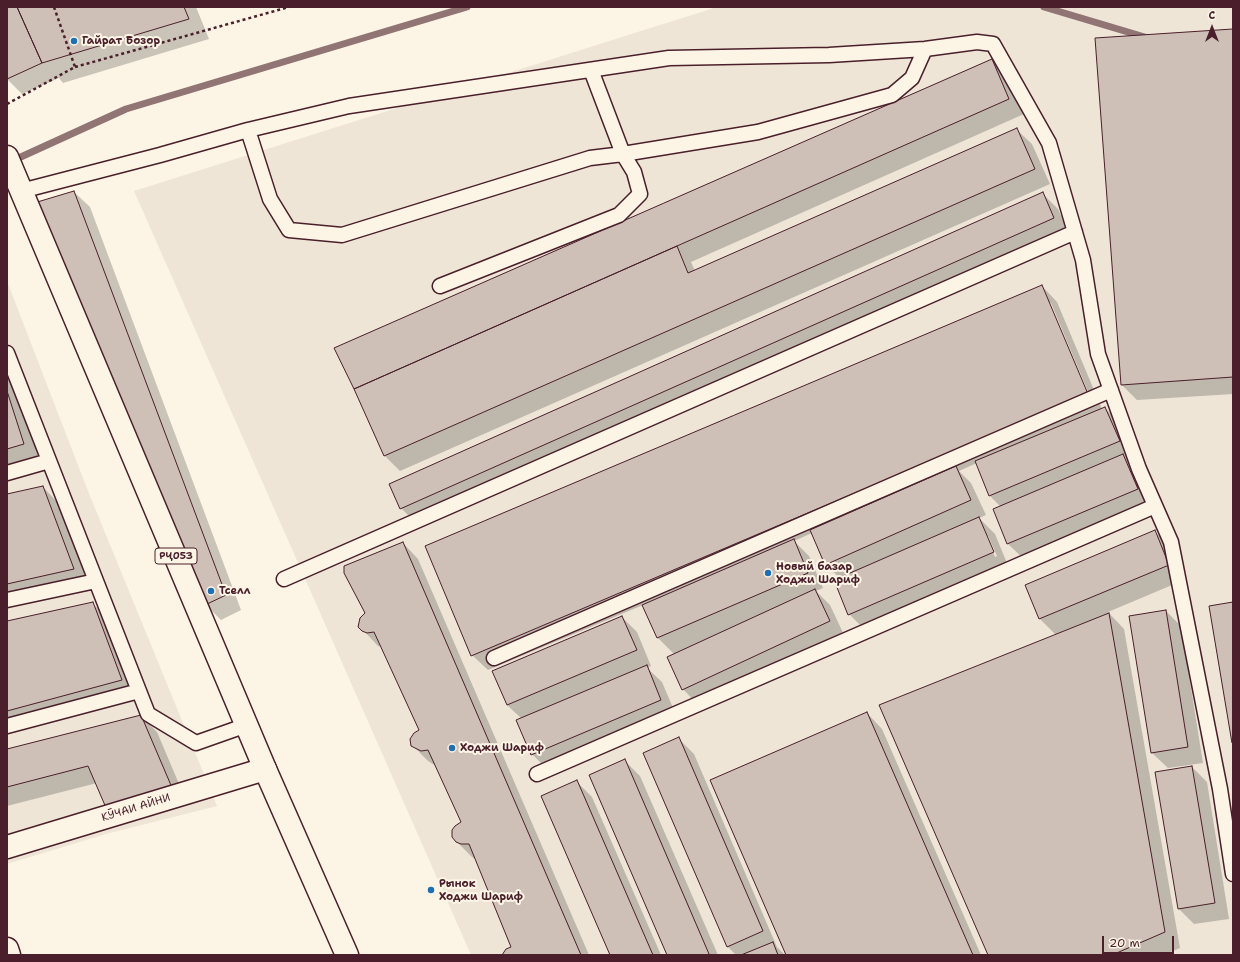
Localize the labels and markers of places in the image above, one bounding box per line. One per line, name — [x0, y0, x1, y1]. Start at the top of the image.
place label: Гайрат Бозор — [82, 34, 160, 48]
marker: Гайрат Бозор — [69, 36, 79, 46]
place label: Новый базар Ходжи Шариф — [776, 560, 860, 586]
marker: Новый базар Ходжи Шариф — [763, 568, 773, 578]
place label: Тселл — [219, 584, 250, 598]
marker: Тселл — [206, 586, 216, 596]
place label: Ходжи Шариф — [460, 741, 544, 755]
marker: Ходжи Шариф — [447, 743, 457, 753]
place label: Рынок Ходжи Шариф — [439, 877, 523, 903]
marker: Рынок Ходжи Шариф — [426, 885, 436, 895]

